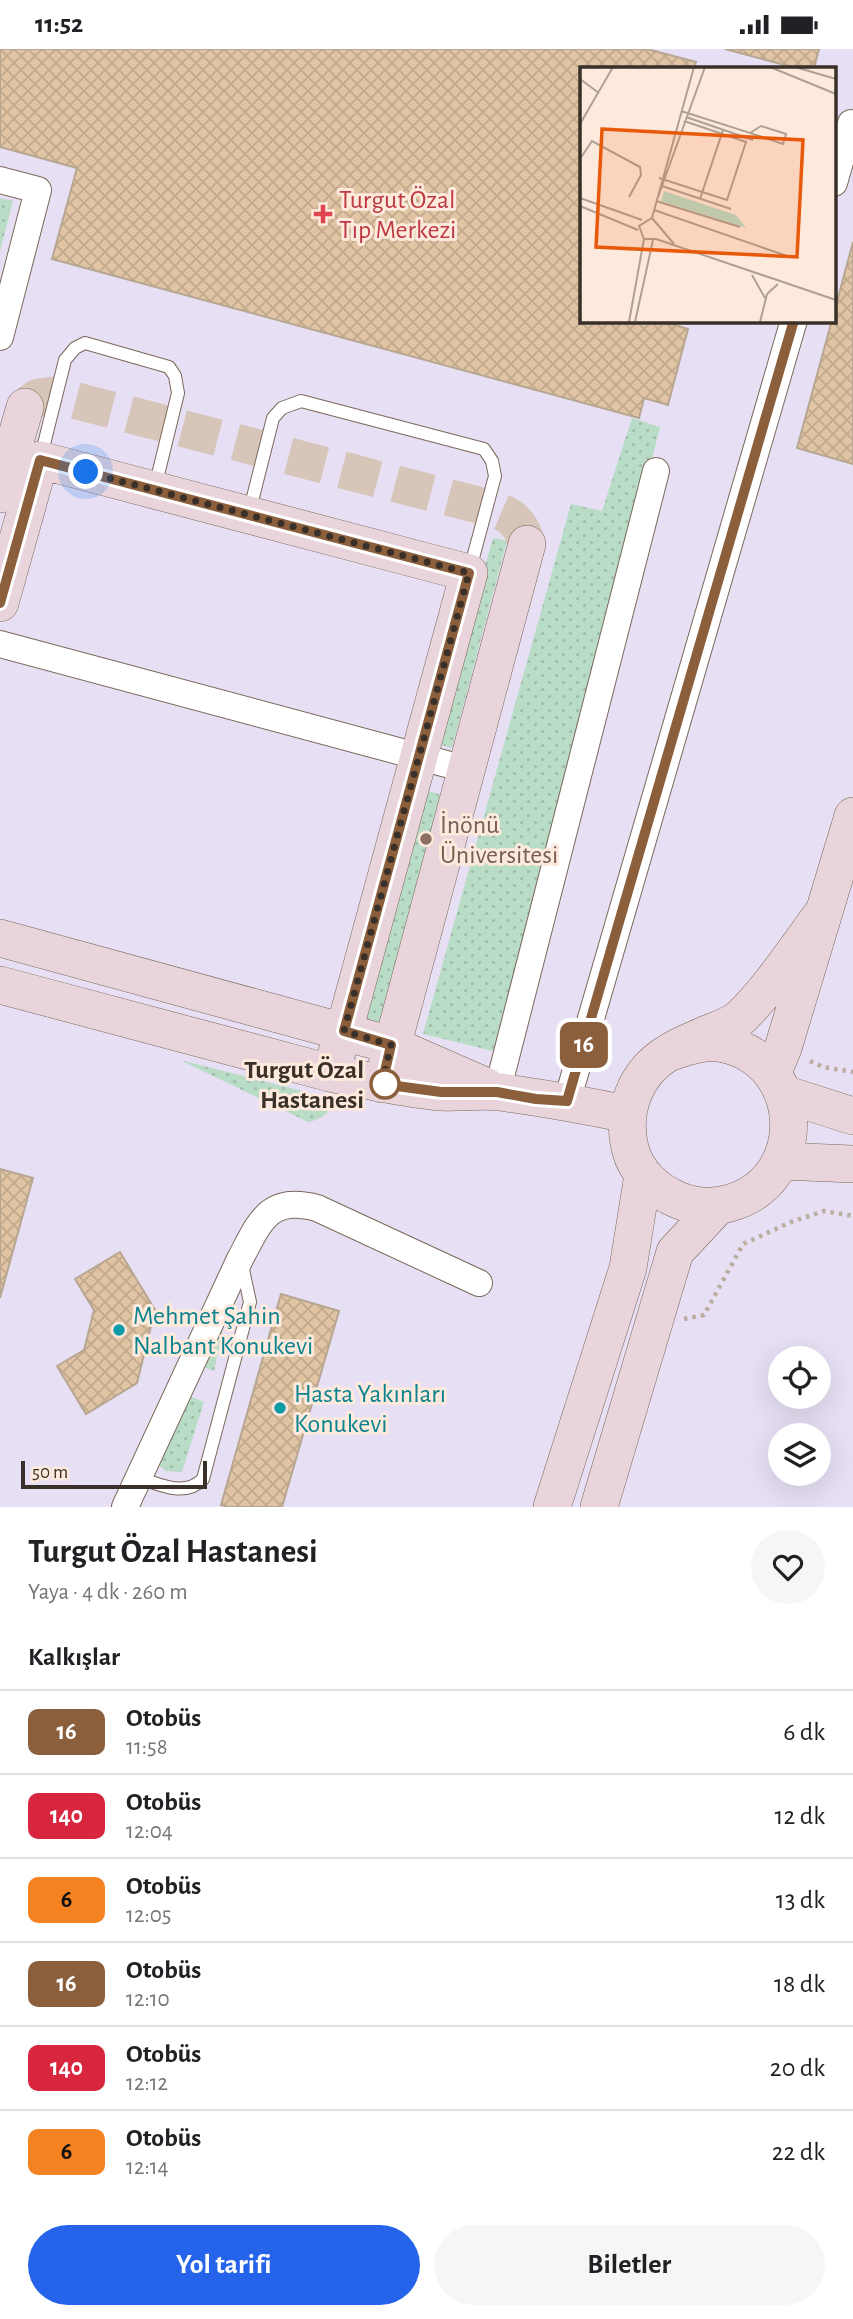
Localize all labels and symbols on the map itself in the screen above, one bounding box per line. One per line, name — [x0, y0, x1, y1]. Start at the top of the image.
inset map — [580, 67, 836, 322]
place label: Turgut Özal Tıp Merkezi — [339, 186, 456, 243]
marker: Turgut Özal Tıp Merkezi — [313, 204, 333, 224]
your location — [68, 454, 103, 489]
place label: İnönü Üniversitesi — [440, 811, 558, 868]
marker: İnönü Üniversitesi — [418, 831, 434, 847]
line badge: 16 — [552, 1022, 616, 1068]
place label: Turgut Özal Hastanesi — [244, 1056, 364, 1113]
marker: Turgut Özal Hastanesi — [370, 1069, 400, 1099]
place label: Mehmet Şahin Nalbant Konukevi — [133, 1303, 313, 1359]
marker: Mehmet Şahin Nalbant Konukevi — [111, 1322, 127, 1338]
place label: Hasta Yakınları Konukevi — [294, 1381, 446, 1437]
marker: Hasta Yakınları Konukevi — [272, 1400, 288, 1416]
scale bar — [21, 1458, 206, 1490]

